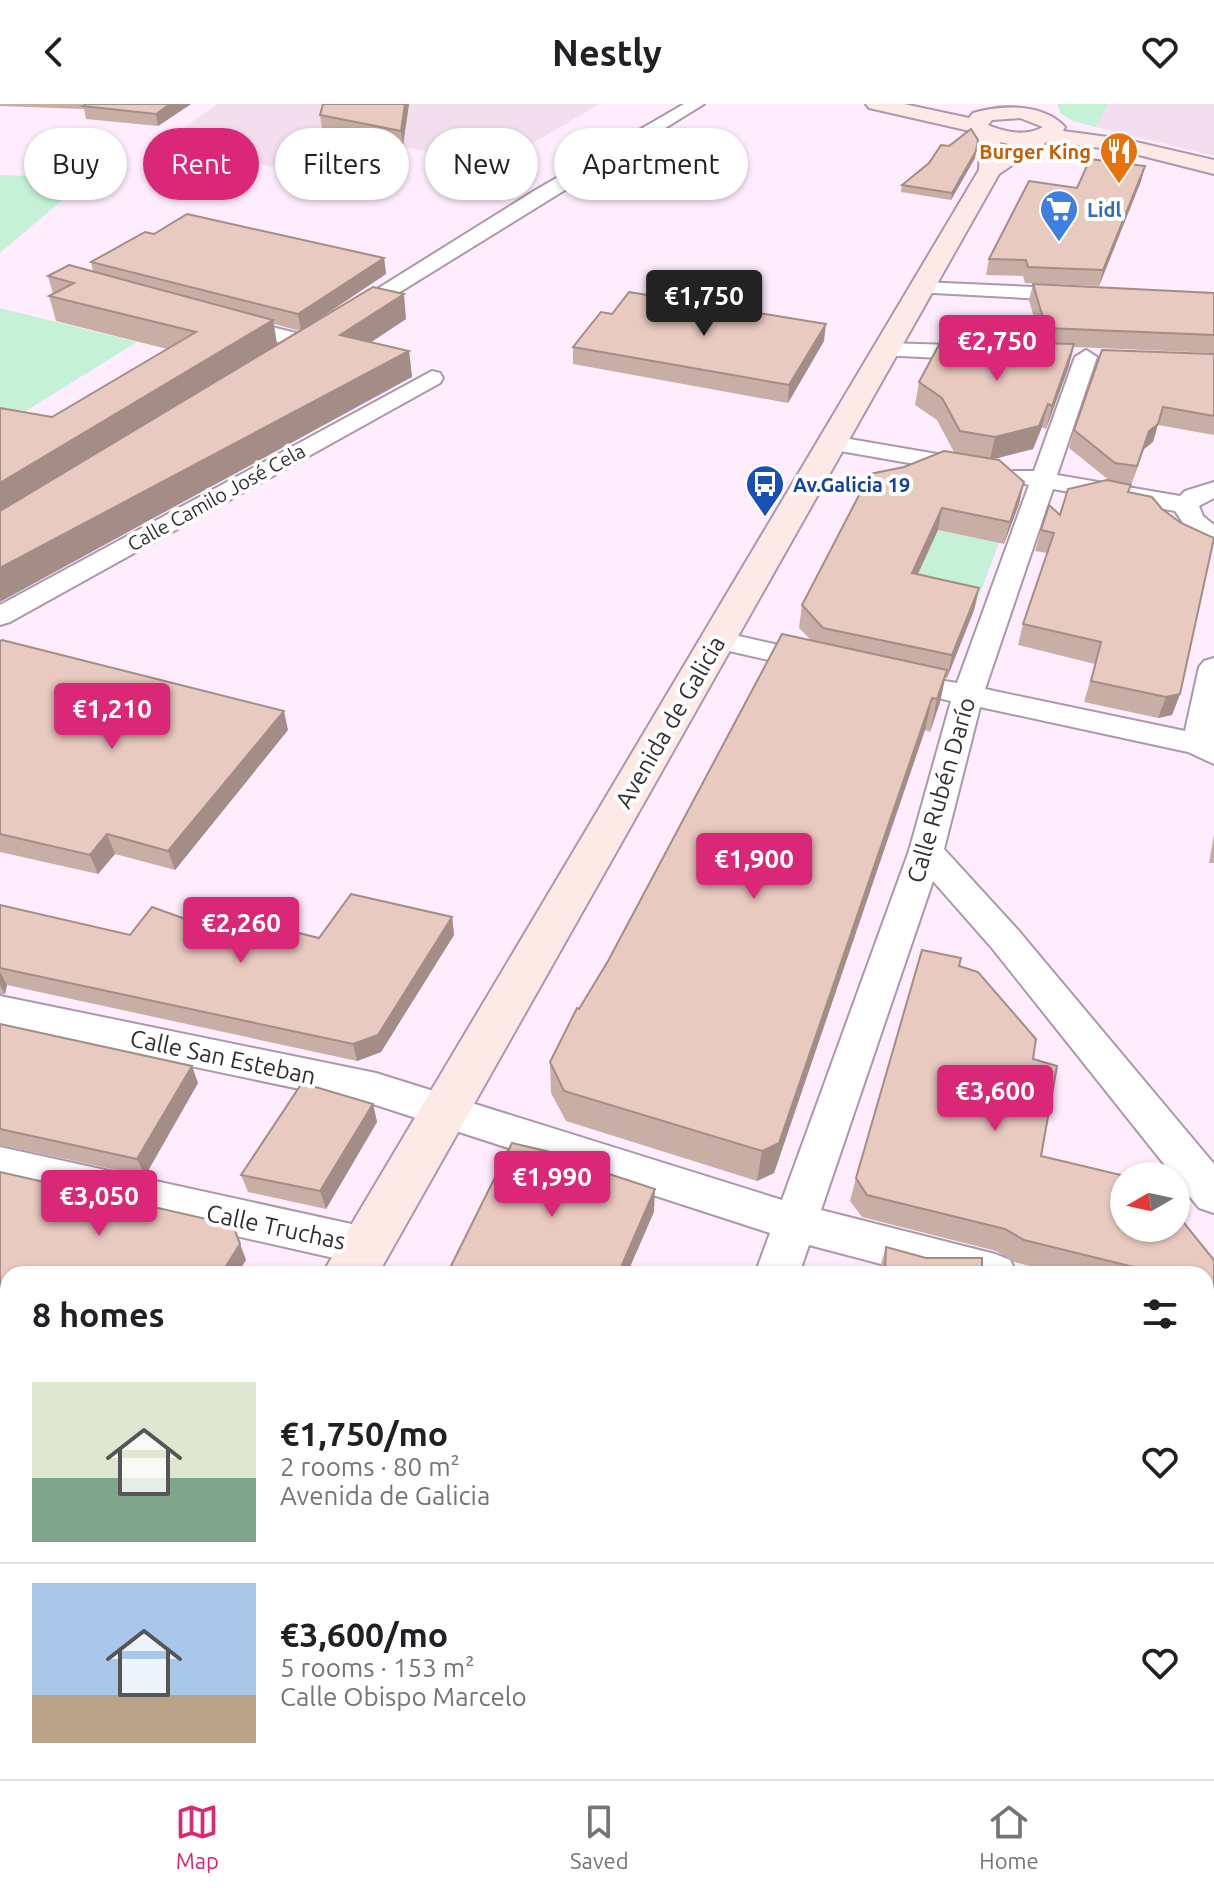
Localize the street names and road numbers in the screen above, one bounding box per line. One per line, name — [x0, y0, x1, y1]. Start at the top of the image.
street label: Calle Camilo José Cela — [123, 439, 309, 555]
street label: Avenida de Galicia — [610, 631, 730, 813]
street label: Calle Rubén Darío — [902, 694, 980, 886]
street label: Calle San Esteban — [128, 1024, 318, 1090]
street label: Calle Truchas — [204, 1199, 348, 1255]

